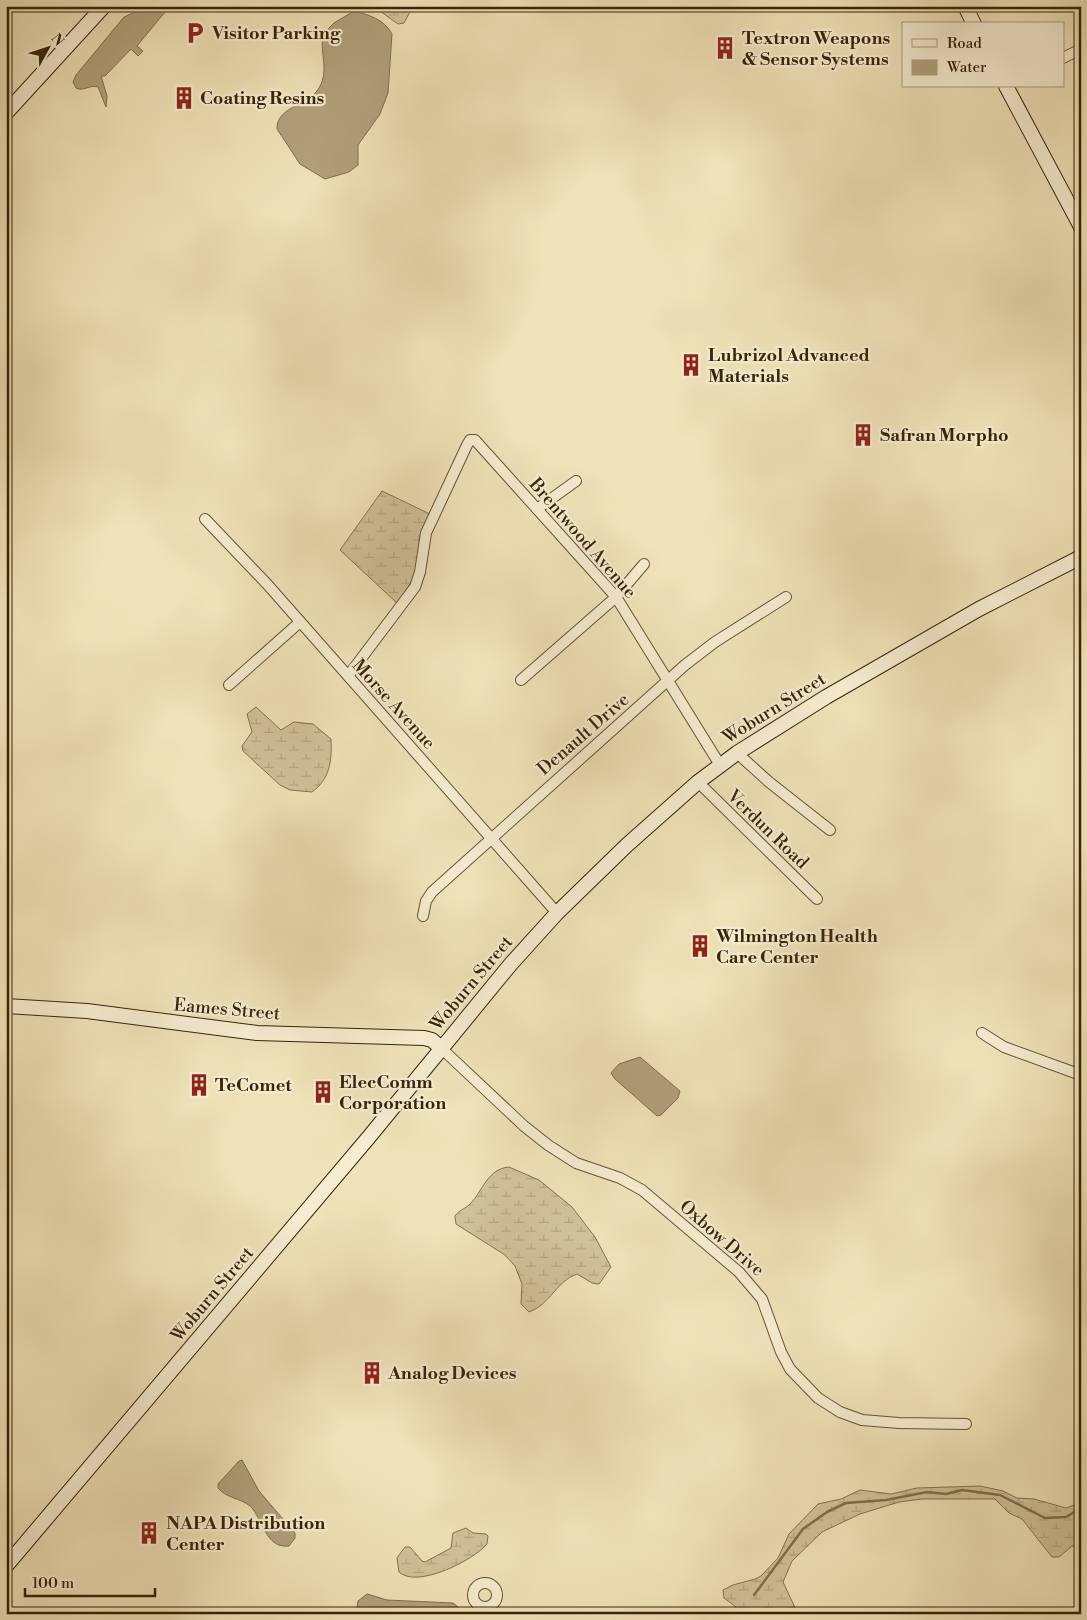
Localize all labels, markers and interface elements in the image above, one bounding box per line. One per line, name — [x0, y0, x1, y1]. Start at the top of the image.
parking icon: Visitor Parking — [182, 20, 208, 46]
north arrow — [22, 22, 72, 72]
place label: Visitor Parking — [211, 22, 341, 45]
legend — [902, 22, 1064, 88]
place label: Textron Weapons & Sensor Systems — [742, 27, 890, 71]
text: N — [47, 30, 68, 50]
text: Road — [947, 34, 982, 53]
building icon: Textron Weapons & Sensor Systems — [712, 35, 738, 61]
text: Water — [946, 58, 987, 77]
building icon: Coating Resins — [171, 85, 197, 111]
place label: Coating Resins — [200, 87, 325, 110]
place label: Lubrizol Advanced Materials — [708, 344, 870, 388]
building icon: Lubrizol Advanced Materials — [678, 352, 704, 378]
building icon: Safran Morpho — [850, 422, 876, 448]
place label: Safran Morpho — [880, 424, 1009, 447]
street label: Brentwood Avenue — [523, 473, 641, 603]
street label: Morse Avenue — [347, 654, 440, 754]
street label: Woburn Street — [718, 667, 831, 750]
street label: Denault Drive — [533, 688, 634, 781]
street label: Verdun Road — [721, 784, 814, 875]
place label: Wilmington Health Care Center — [715, 925, 878, 969]
street label: Woburn Street — [424, 931, 518, 1036]
building icon: Wilmington Health Care Center — [687, 933, 713, 959]
street label: Eames Street — [173, 993, 282, 1026]
place label: ElecComm Corporation — [339, 1071, 446, 1115]
building icon: TeComet — [186, 1072, 212, 1098]
place label: TeComet — [215, 1074, 292, 1097]
building icon: ElecComm Corporation — [310, 1079, 336, 1105]
street label: Oxbow Drive — [674, 1195, 769, 1282]
street label: Woburn Street — [165, 1242, 259, 1347]
building icon: Analog Devices — [359, 1360, 385, 1386]
place label: Analog Devices — [387, 1362, 517, 1385]
place label: NAPA Distribution Center — [166, 1512, 325, 1556]
building icon: NAPA Distribution Center — [136, 1520, 162, 1546]
scale bar — [25, 1565, 155, 1597]
text: 100 m — [32, 1574, 74, 1593]

